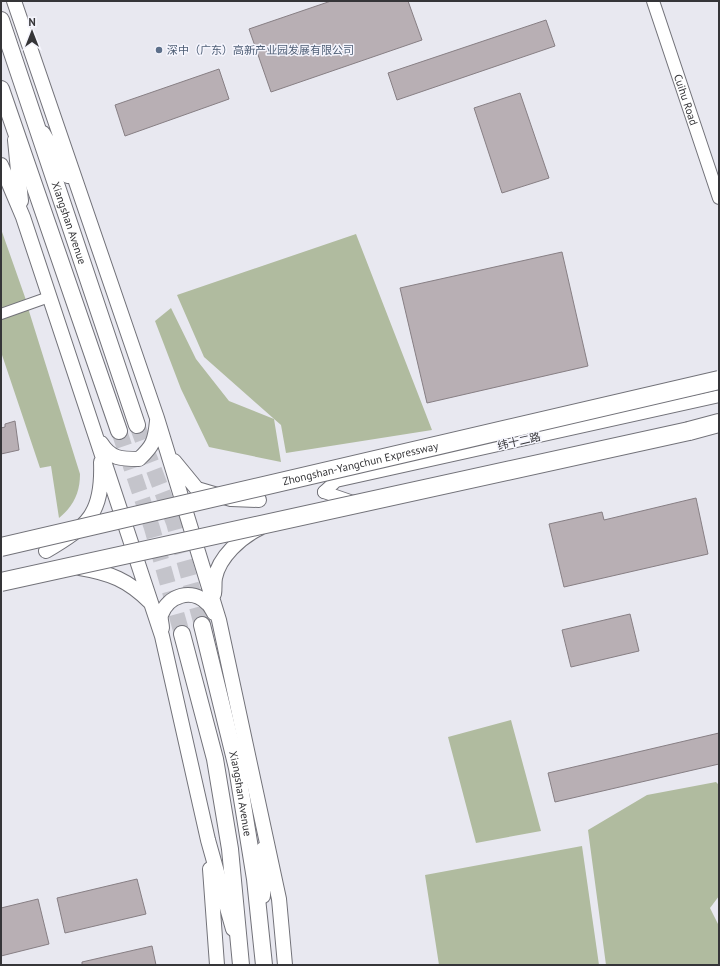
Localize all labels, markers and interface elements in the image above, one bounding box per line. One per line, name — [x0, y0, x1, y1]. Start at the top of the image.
north arrow — [12, 12, 52, 52]
text: N — [28, 15, 36, 29]
place label: 深中（广东）高新产业园发展有限公司 — [167, 43, 354, 57]
marker: 深中（广东）高新产业园发展有限公司 — [154, 45, 164, 55]
street label: Cuihu Road — [671, 72, 701, 127]
street label: Xiangshan Avenue — [49, 180, 90, 266]
street label: 纬十二路 — [496, 429, 542, 453]
street label: Zhongshan-Yangchun Expressway — [281, 438, 440, 488]
street label: Xiangshan Avenue — [226, 749, 255, 838]

